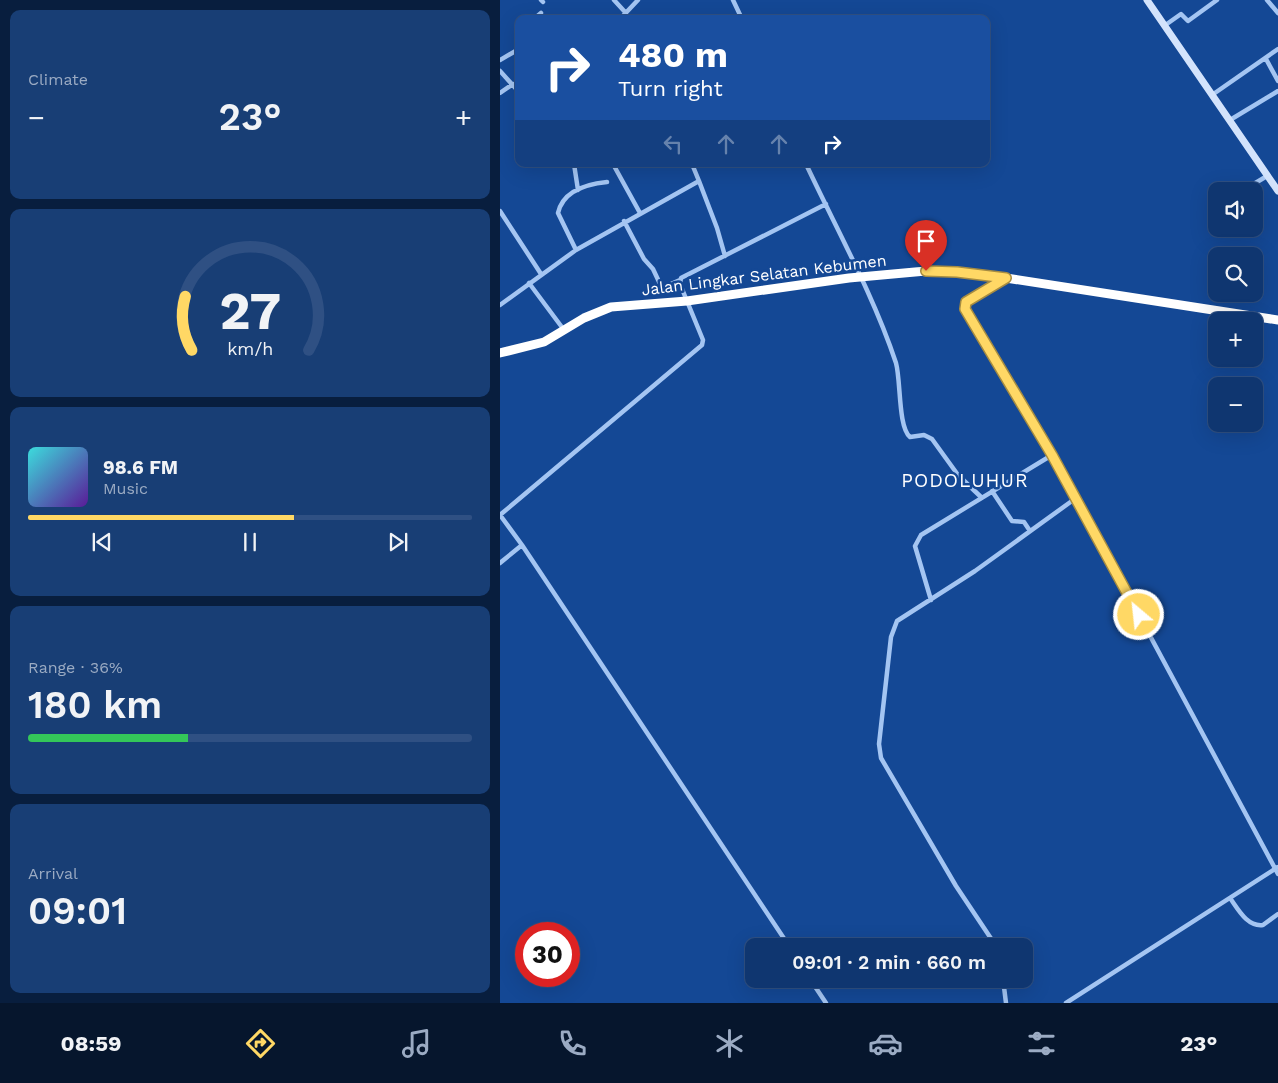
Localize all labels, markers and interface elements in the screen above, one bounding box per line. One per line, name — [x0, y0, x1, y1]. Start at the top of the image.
text: 480 m — [618, 34, 728, 76]
icon: right — [535, 35, 600, 100]
text: Climate — [28, 70, 88, 89]
text: Turn right — [618, 76, 723, 101]
text: 23° — [218, 95, 282, 139]
text: − — [28, 101, 45, 134]
text: + — [455, 101, 472, 134]
icon: left — [659, 130, 687, 158]
icon: ahead — [712, 130, 740, 158]
icon: ahead — [765, 130, 793, 158]
icon: right — [818, 130, 846, 158]
map controls — [1208, 182, 1263, 432]
button: sound — [1208, 182, 1263, 237]
pin — [905, 220, 947, 271]
icon: arrive — [912, 227, 940, 255]
button: search — [1208, 247, 1263, 302]
street label: Jalan Lingkar Selatan Kebumen — [640, 251, 888, 299]
text: 27 — [219, 281, 281, 342]
button: + — [1208, 312, 1263, 367]
text: km/h — [227, 338, 273, 359]
button: − — [1208, 377, 1263, 432]
text: 98.6 FM — [103, 456, 178, 479]
district label: PODOLUHUR — [901, 469, 1029, 492]
text: Music — [103, 479, 148, 498]
icon: previous — [88, 528, 116, 556]
icon: pause — [236, 528, 264, 556]
icon: next — [384, 528, 412, 556]
position arrow — [1112, 588, 1164, 640]
text: Range · 36% — [28, 658, 123, 677]
text: 180 km — [28, 683, 162, 727]
text: Arrival — [28, 864, 78, 883]
text: 09:01 — [28, 889, 127, 933]
speed limit sign: 30 — [515, 922, 580, 987]
text: 09:01 · 2 min · 660 m — [792, 951, 986, 974]
icon: directions — [243, 1026, 278, 1061]
icon: music — [399, 1026, 434, 1061]
icon: phone — [555, 1026, 590, 1061]
icon: climate — [712, 1026, 747, 1061]
icon: car — [868, 1026, 903, 1061]
icon: filters — [1024, 1026, 1059, 1061]
text: 08:59 — [61, 1031, 122, 1056]
text: 23° — [1180, 1031, 1217, 1056]

